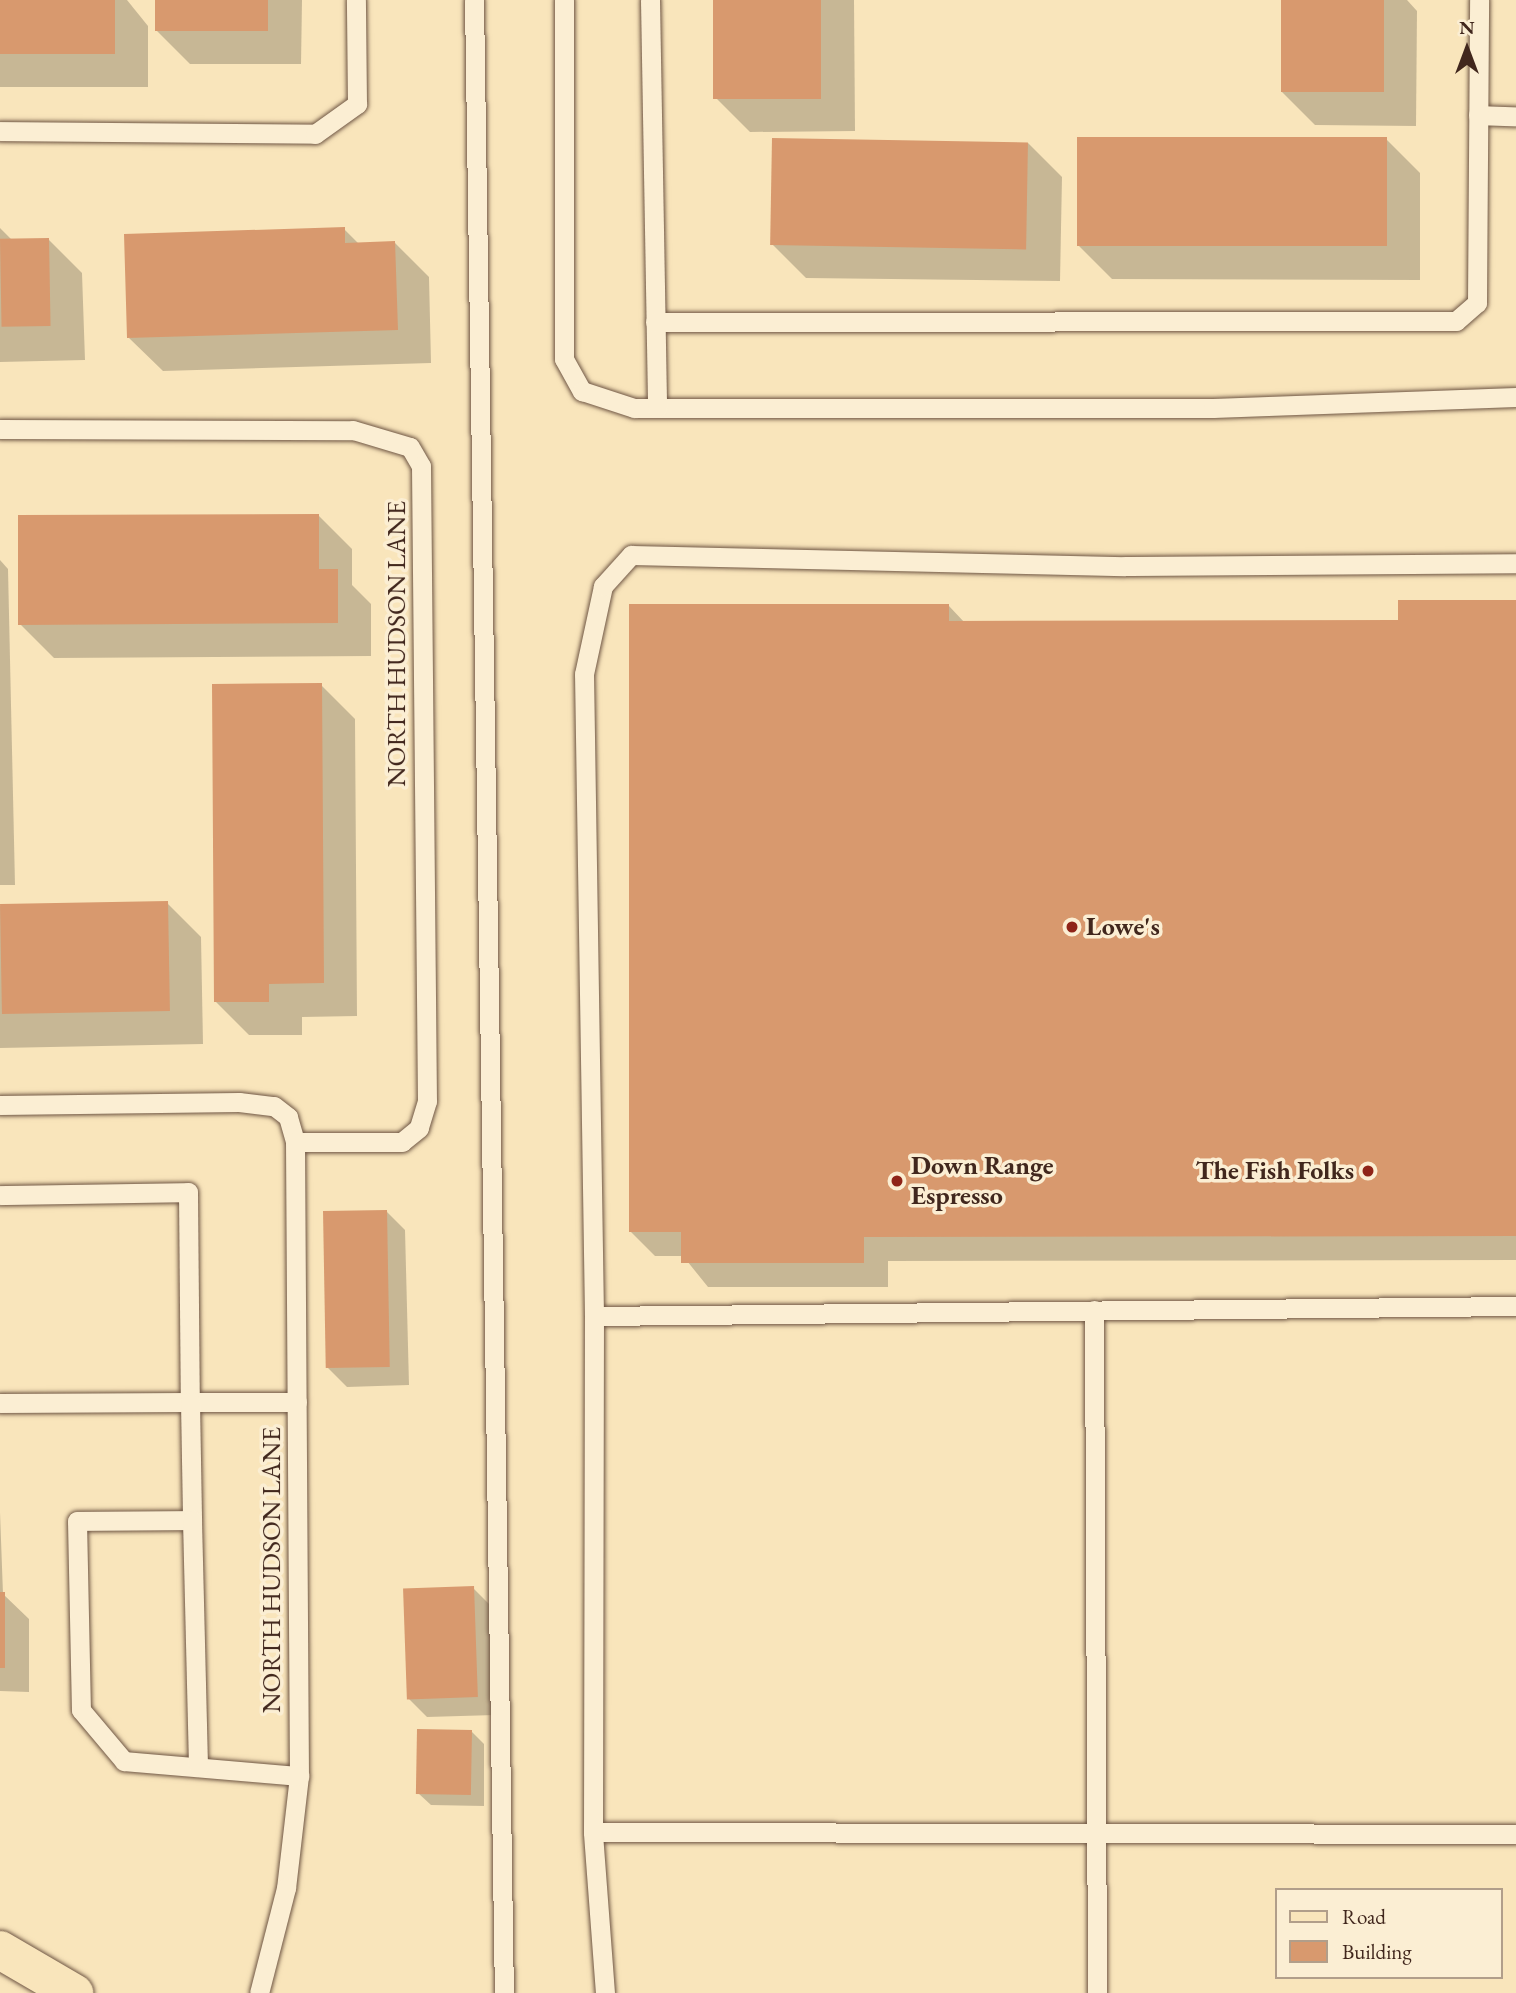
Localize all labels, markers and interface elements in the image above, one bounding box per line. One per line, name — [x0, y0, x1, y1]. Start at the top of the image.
north arrow — [1432, 14, 1502, 84]
text: N — [1459, 15, 1475, 40]
street label: NORTH HUDSON LANE — [381, 501, 413, 787]
place label: Lowe's — [1086, 911, 1160, 943]
marker: Lowe's — [1064, 919, 1080, 935]
place label: Down Range Espresso — [911, 1150, 1054, 1212]
place label: The Fish Folks — [1195, 1155, 1354, 1187]
marker: The Fish Folks — [1360, 1163, 1376, 1179]
marker: Down Range Espresso — [889, 1173, 905, 1189]
street label: NORTH HUDSON LANE — [256, 1427, 288, 1713]
legend — [1274, 1888, 1502, 1979]
text: Road — [1342, 1903, 1386, 1930]
text: Building — [1342, 1938, 1412, 1965]

